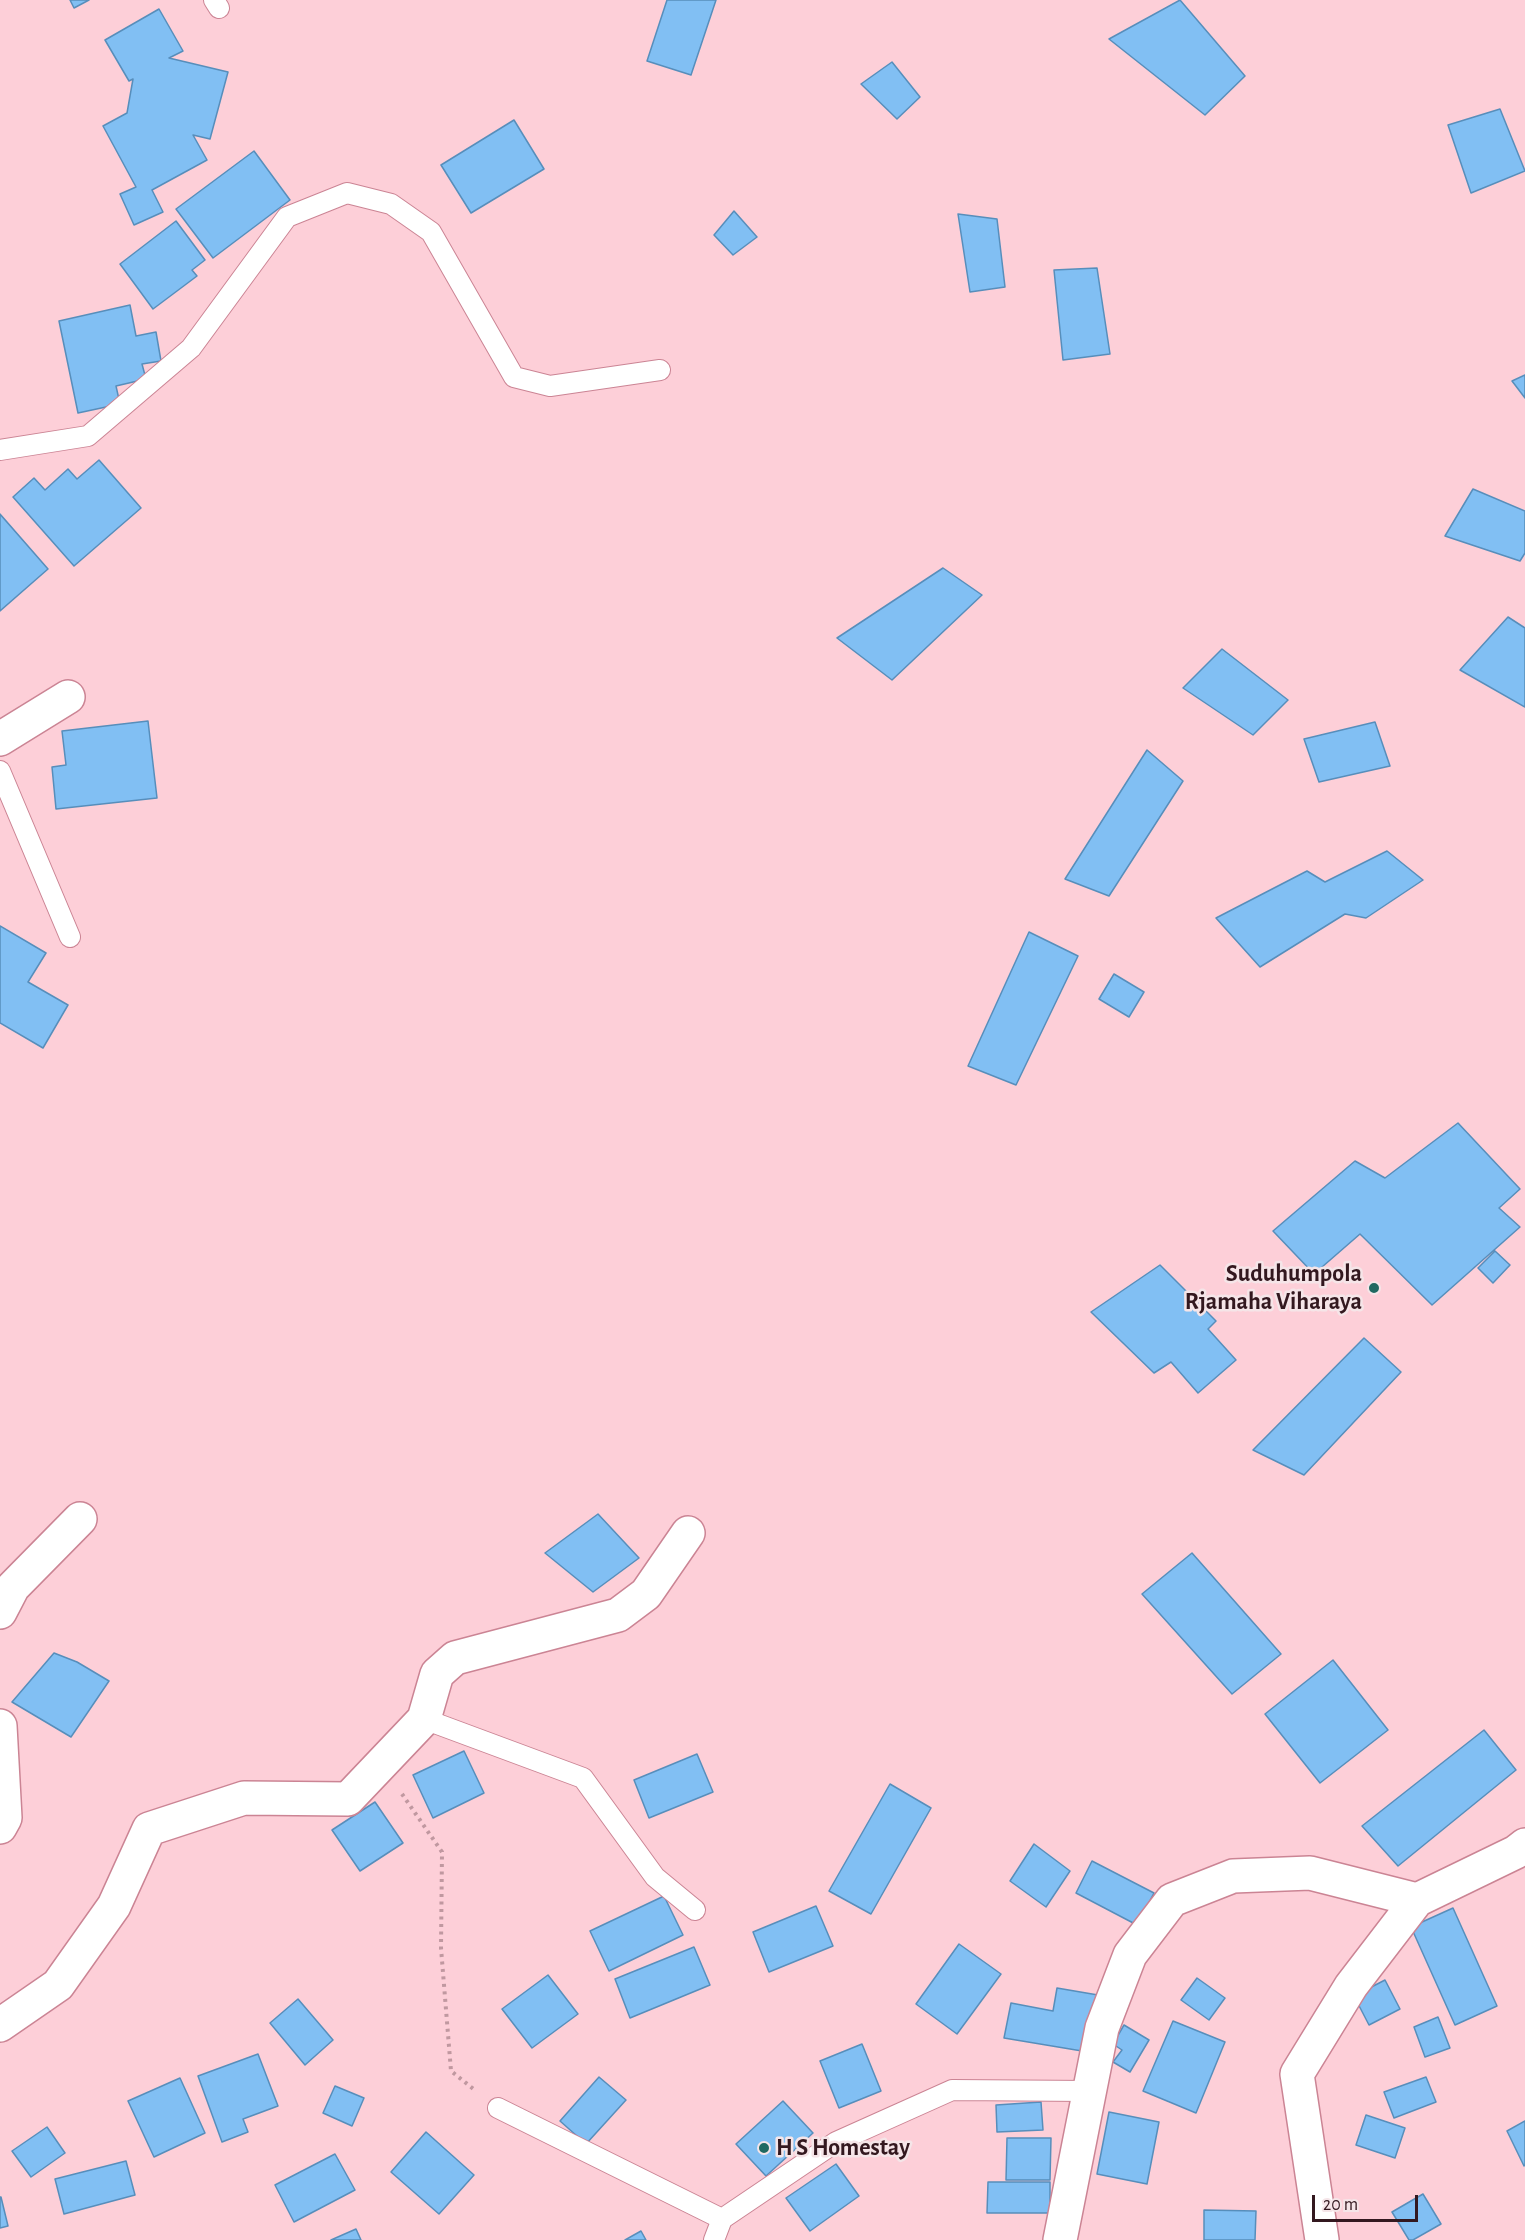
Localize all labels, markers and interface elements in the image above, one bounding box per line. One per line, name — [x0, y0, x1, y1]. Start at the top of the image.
place label: Suduhumpola Rjamaha Viharaya — [1185, 1260, 1362, 1316]
marker: Suduhumpola Rjamaha Viharaya — [1367, 1281, 1381, 1295]
place label: H S Homestay — [776, 2134, 910, 2162]
marker: H S Homestay — [757, 2141, 771, 2155]
scale bar — [1315, 2183, 1422, 2221]
text: 20 m — [1323, 2196, 1358, 2214]

